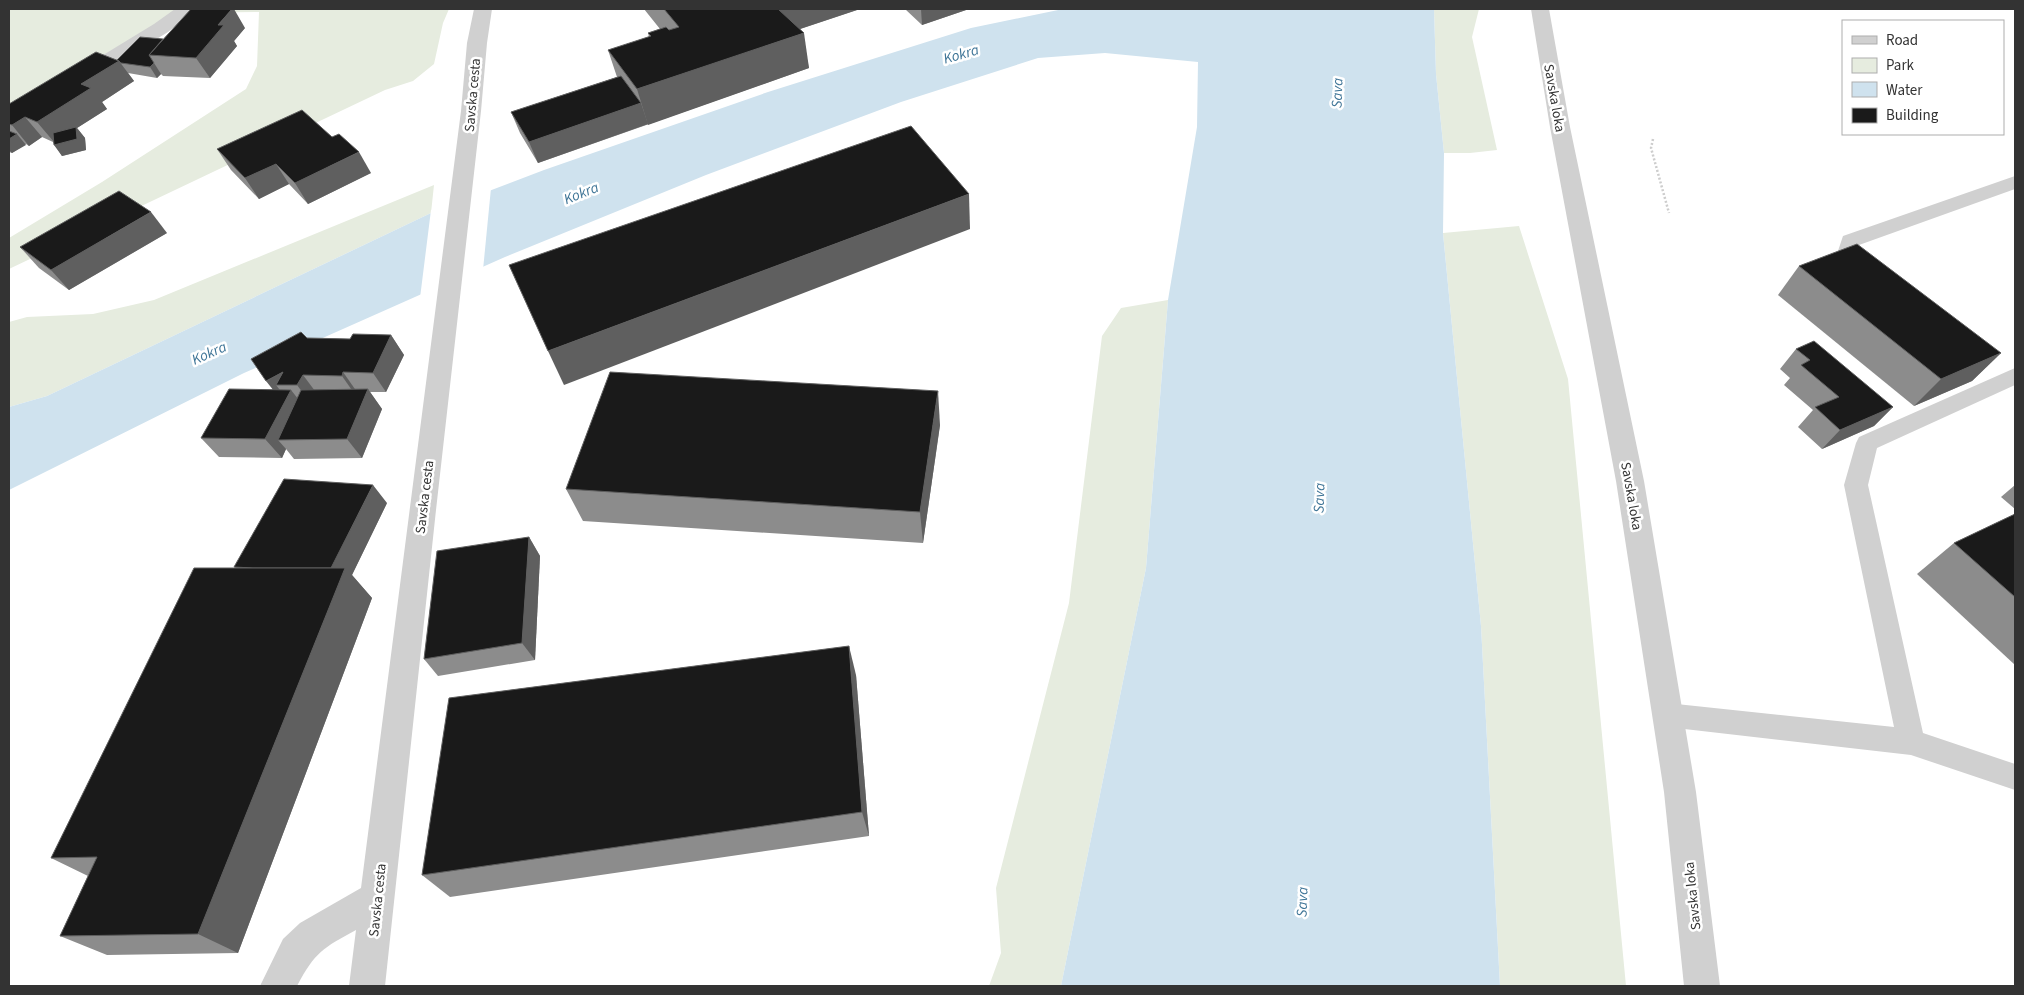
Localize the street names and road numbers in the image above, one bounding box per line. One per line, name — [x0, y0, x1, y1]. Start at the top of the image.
street label: Savska cesta — [460, 58, 486, 133]
street label: Savska loka — [1538, 63, 1570, 134]
street label: Savska cesta — [411, 459, 439, 535]
street label: Savska loka — [1615, 461, 1647, 532]
street label: Savska loka — [1679, 861, 1707, 931]
street label: Savska cesta — [364, 862, 392, 938]

